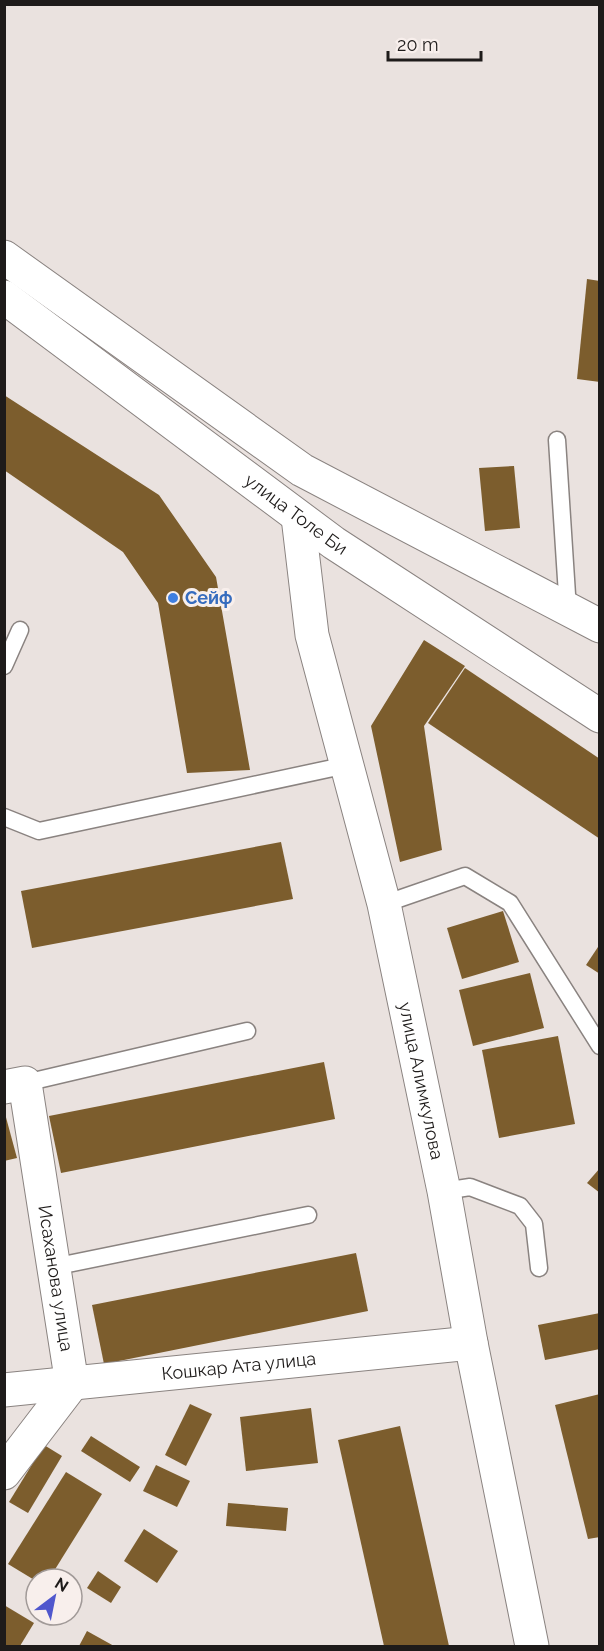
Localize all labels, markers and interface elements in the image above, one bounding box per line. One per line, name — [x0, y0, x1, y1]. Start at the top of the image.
scale bar — [388, 24, 481, 62]
text: 20 m — [397, 34, 439, 55]
street label: улица Толе Би — [241, 469, 351, 559]
place label: Сейф — [185, 587, 233, 608]
marker: Сейф — [166, 591, 180, 605]
street label: улица Алимкулова — [395, 1000, 448, 1161]
street label: Исаханова улица — [34, 1203, 78, 1353]
street label: Кошкар Ата улица — [161, 1348, 317, 1384]
north arrow — [24, 1567, 84, 1627]
text: N — [51, 1573, 72, 1596]

